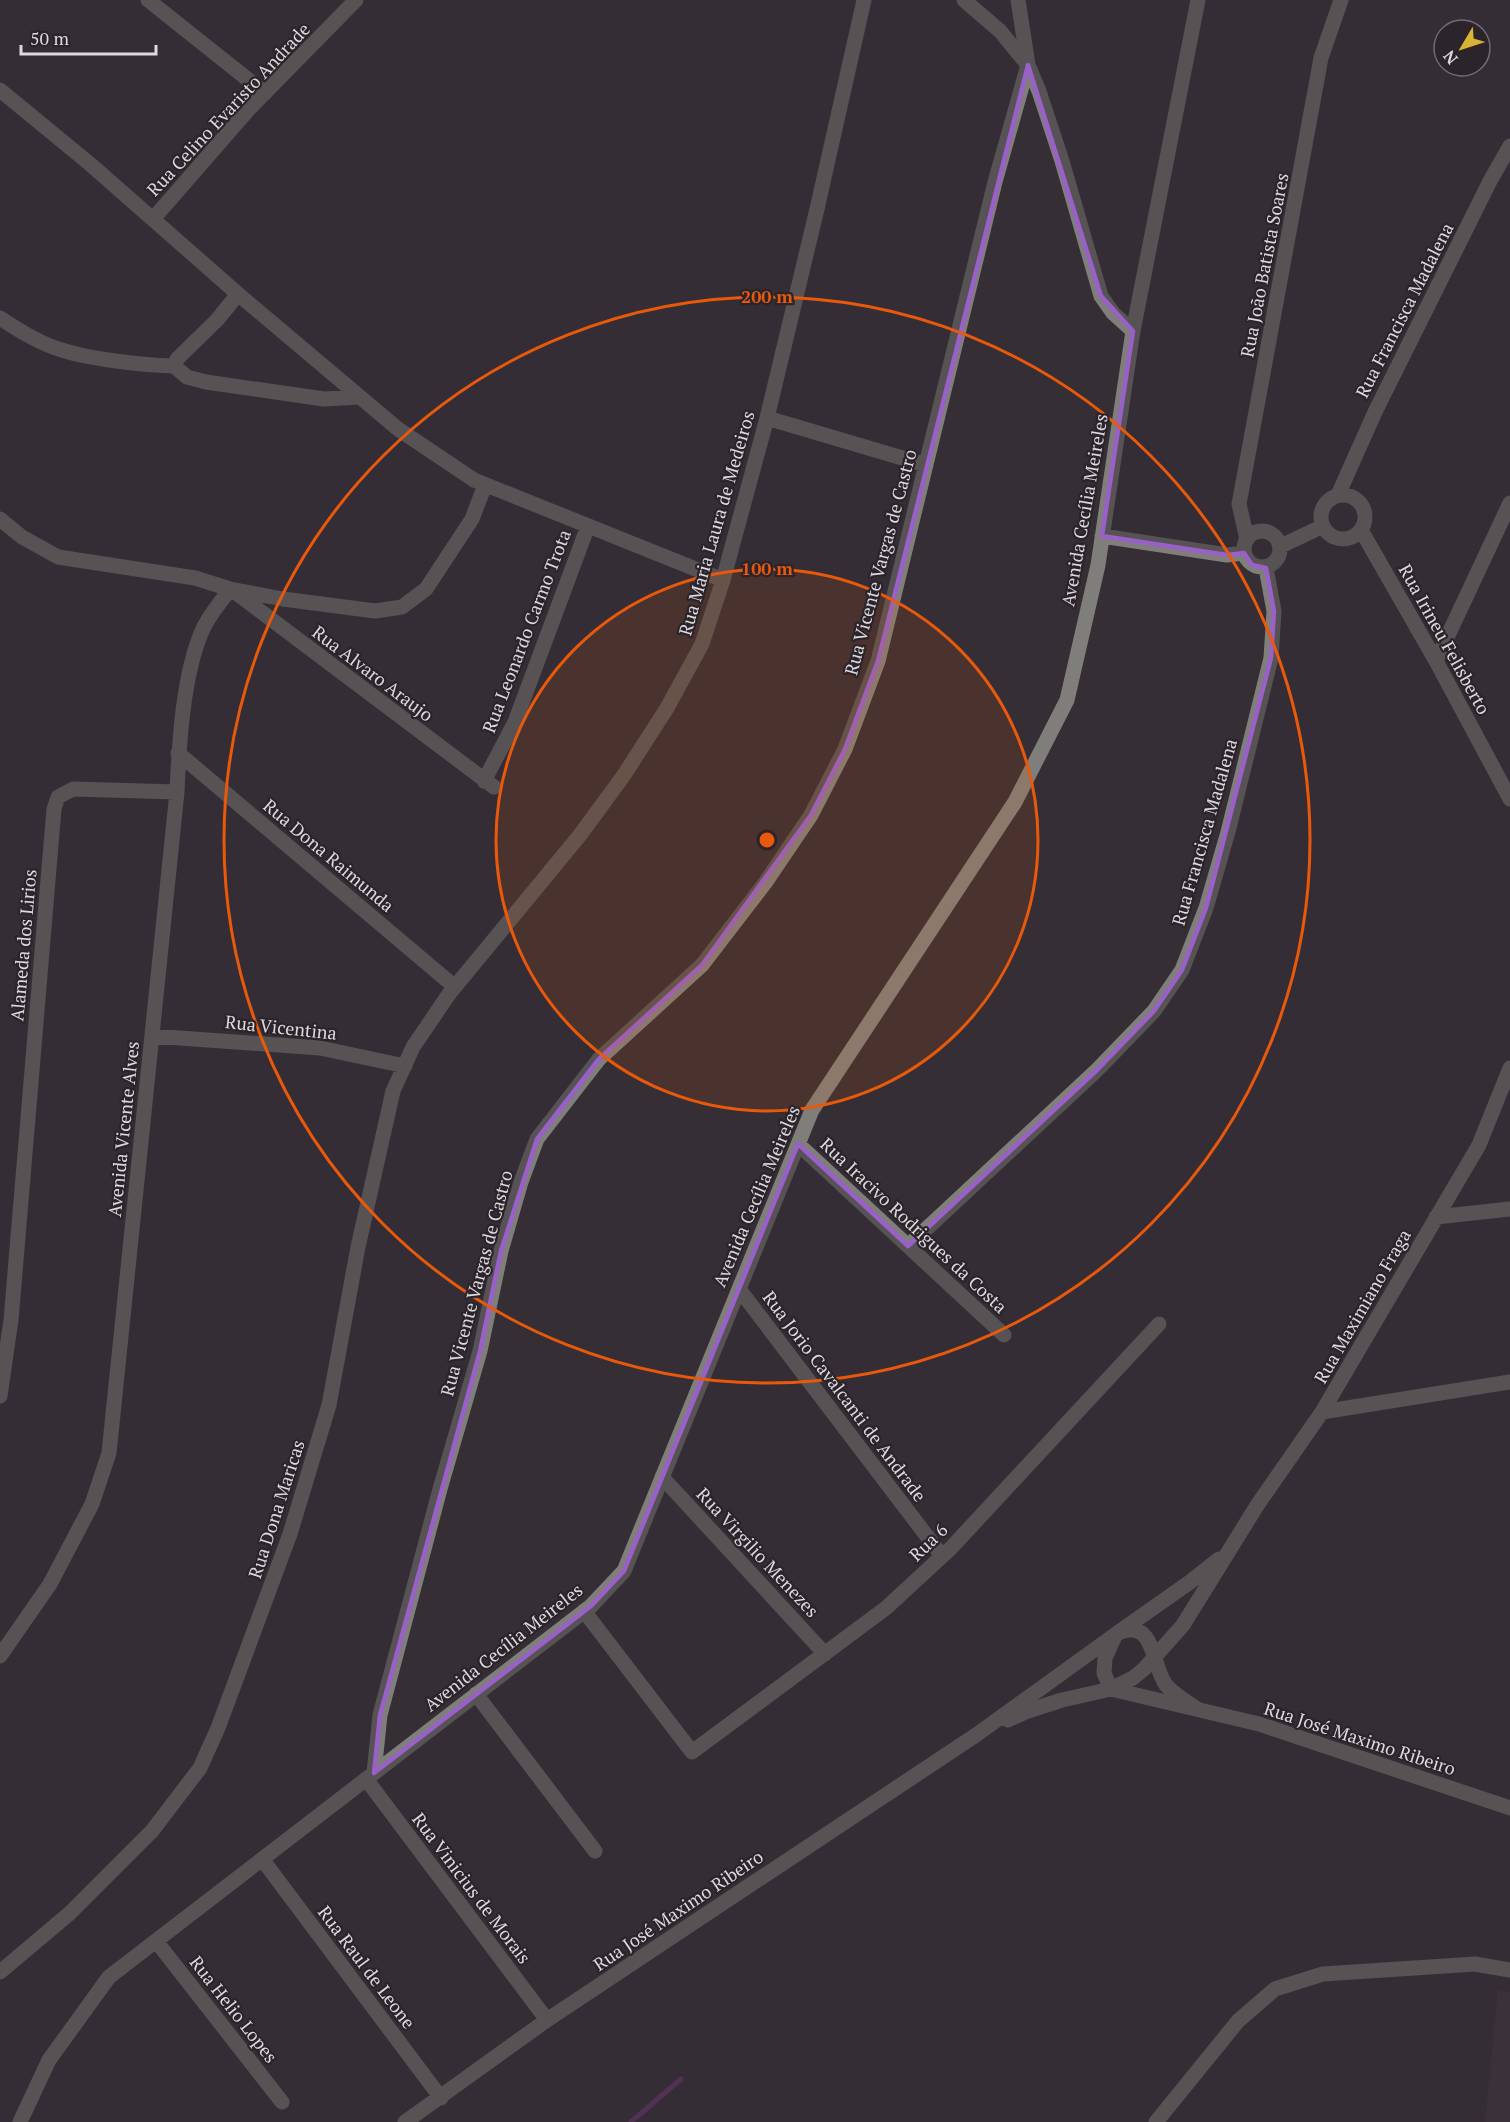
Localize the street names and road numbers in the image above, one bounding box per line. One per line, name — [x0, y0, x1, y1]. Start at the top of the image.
street label: Rua Celino Evaristo Andrade — [141, 17, 315, 201]
street label: Rua João Batista Soares — [1234, 171, 1294, 359]
street label: Rua Francisca Madalena — [1349, 218, 1459, 402]
street label: Rua Maria Laura de Medeiros — [672, 408, 760, 638]
street label: Avenida Cecília Meireles — [1055, 412, 1113, 608]
street label: Rua Vicente Vargas de Castro — [838, 446, 922, 678]
street label: Rua Leonardo Carmo Trota — [476, 526, 576, 736]
street label: Rua Irineu Felisberto — [1394, 560, 1496, 718]
street label: Rua Alvaro Araujo — [308, 620, 438, 726]
street label: Rua Francisca Madalena — [1166, 736, 1242, 928]
street label: Rua Dona Raimunda — [259, 793, 399, 917]
street label: Alameda dos Lirios — [4, 868, 42, 1022]
street label: Rua Vicentina — [224, 1009, 338, 1045]
street label: Avenida Vicente Alves — [102, 1040, 144, 1218]
street label: Avenida Cecília Meireles — [707, 1102, 805, 1290]
street label: Rua Iracivo Rodrigues da Costa — [815, 1132, 1013, 1318]
street label: Rua Vicente Vargas de Castro — [434, 1167, 518, 1399]
street label: Rua Maximiano Fraga — [1308, 1225, 1416, 1387]
street label: Rua Jorio Cavalcanti de Andrade — [758, 1286, 932, 1506]
street label: Rua Dona Maricas — [242, 1437, 310, 1581]
street label: Rua Virgilio Menezes — [692, 1482, 824, 1622]
street label: Rua 6 — [904, 1518, 953, 1566]
street label: Avenida Cecília Meireles — [419, 1578, 587, 1716]
street label: Rua José Maximo Ribeiro — [1261, 1696, 1459, 1780]
street label: Rua Vinicius de Morais — [407, 1808, 537, 1968]
street label: Rua José Maximo Ribeiro — [588, 1844, 768, 1976]
street label: Rua Raul de Leone — [313, 1901, 421, 2033]
street label: Rua Helio Lopes — [185, 1951, 283, 2067]

